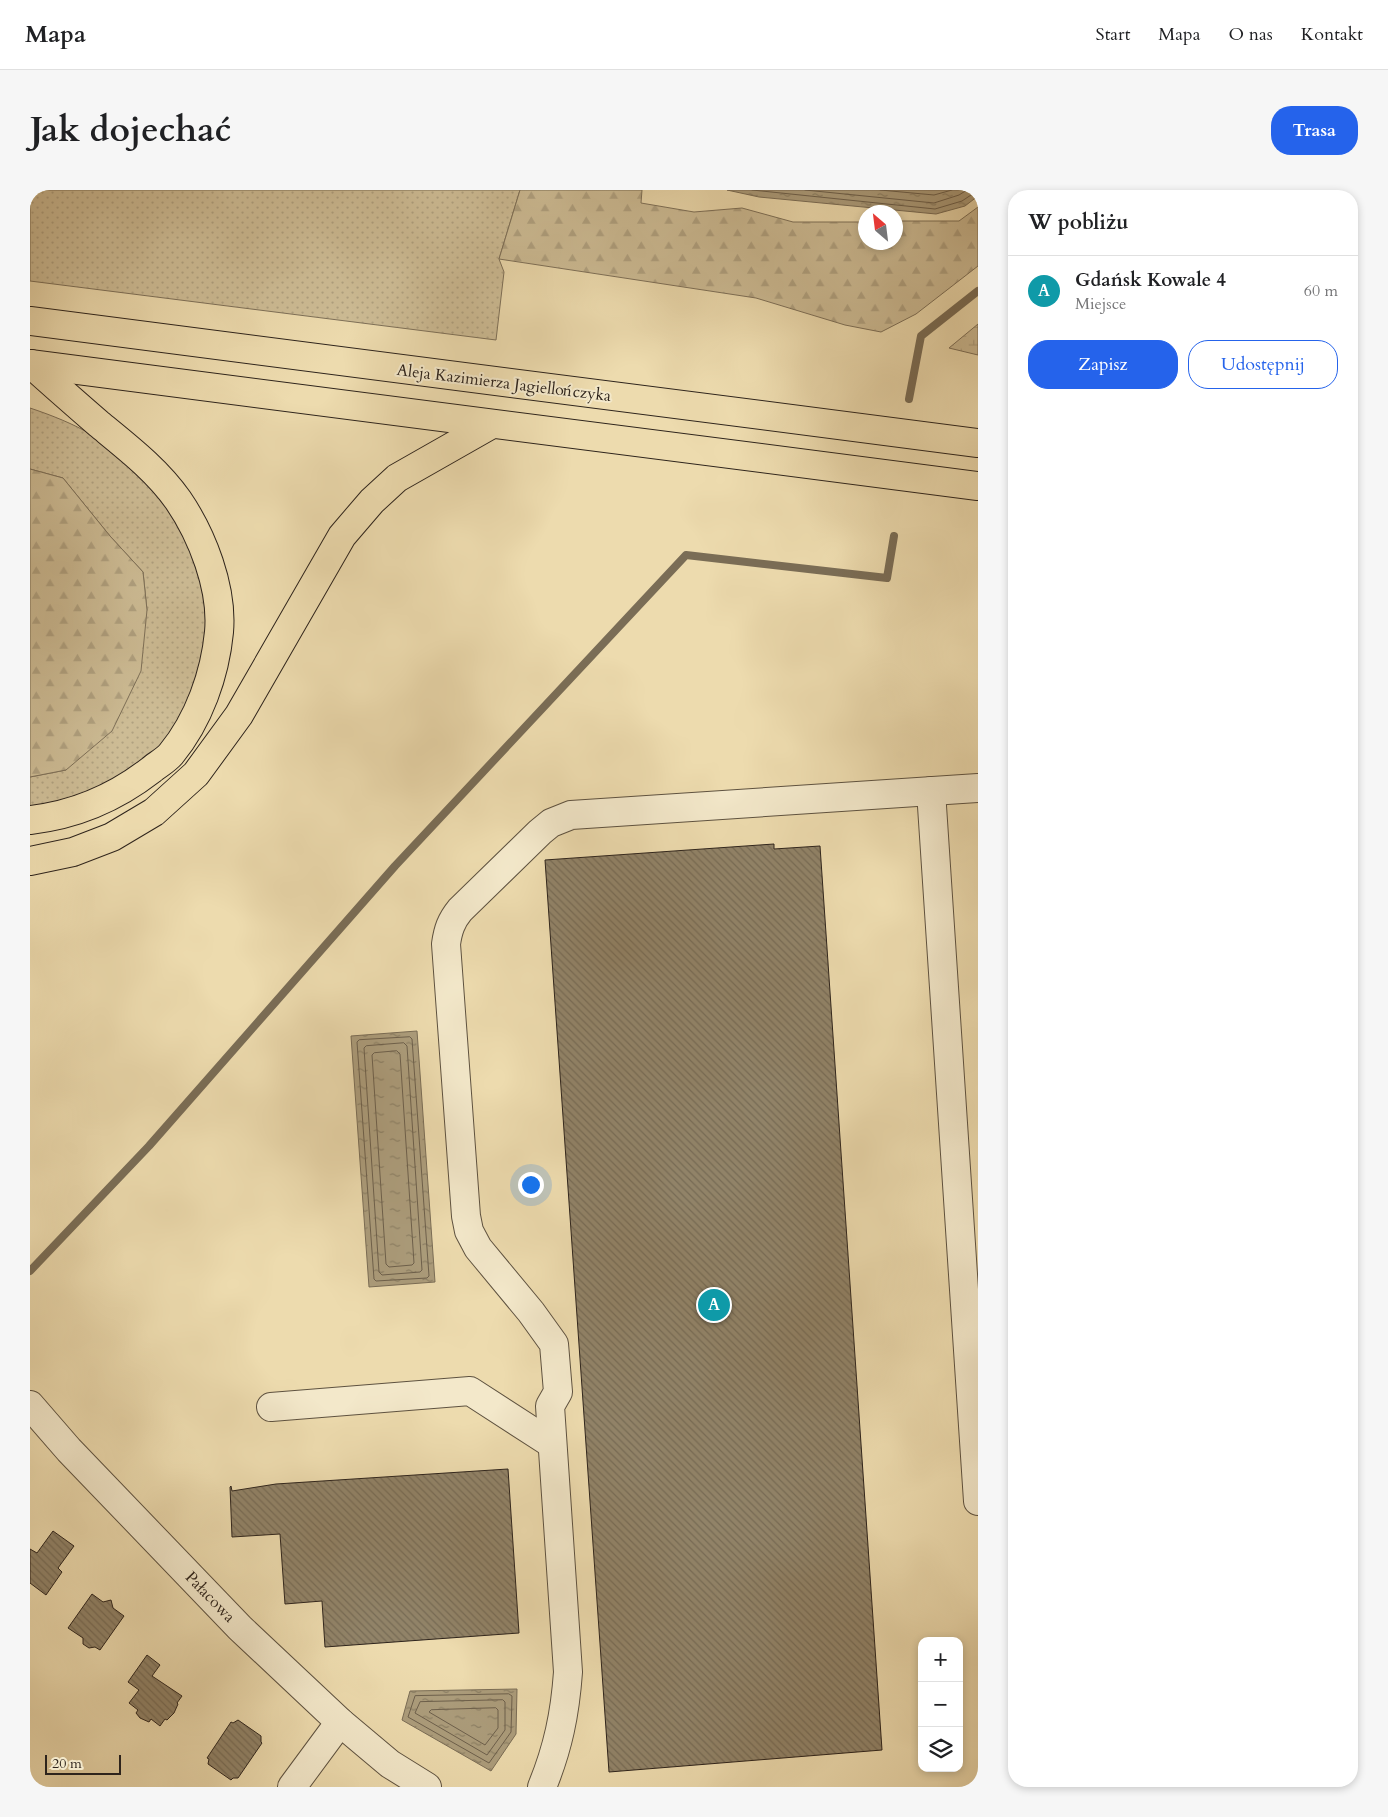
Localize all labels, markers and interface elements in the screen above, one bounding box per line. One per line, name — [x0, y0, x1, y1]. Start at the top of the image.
text: Mapa — [25, 18, 86, 51]
text: Start — [1096, 22, 1130, 47]
text: Mapa — [1158, 22, 1200, 47]
text: O nas — [1228, 22, 1273, 47]
text: Kontakt — [1301, 22, 1363, 47]
text: Jak dojechać — [30, 106, 231, 154]
button: Trasa — [1271, 106, 1358, 155]
north arrow — [858, 205, 903, 250]
text: W pobliżu — [1028, 208, 1129, 237]
text: Gdańsk Kowale 4 — [1075, 267, 1226, 293]
text: A — [1038, 280, 1050, 302]
text: 60 m — [1304, 280, 1338, 302]
text: Miejsce — [1075, 293, 1126, 315]
button: Zapisz — [1028, 340, 1178, 389]
button: Udostępnij — [1188, 340, 1338, 389]
street label: Aleja Kazimierza Jagiellończyka — [396, 359, 612, 407]
your location — [518, 1172, 544, 1198]
pin: A — [698, 1286, 730, 1324]
street label: Pałacowa — [180, 1567, 240, 1628]
map controls — [918, 1637, 963, 1772]
button: + — [918, 1637, 963, 1682]
button: − — [918, 1682, 963, 1727]
button: layers — [918, 1727, 963, 1772]
scale bar — [45, 1752, 121, 1775]
text: 20 m — [52, 1754, 82, 1773]

